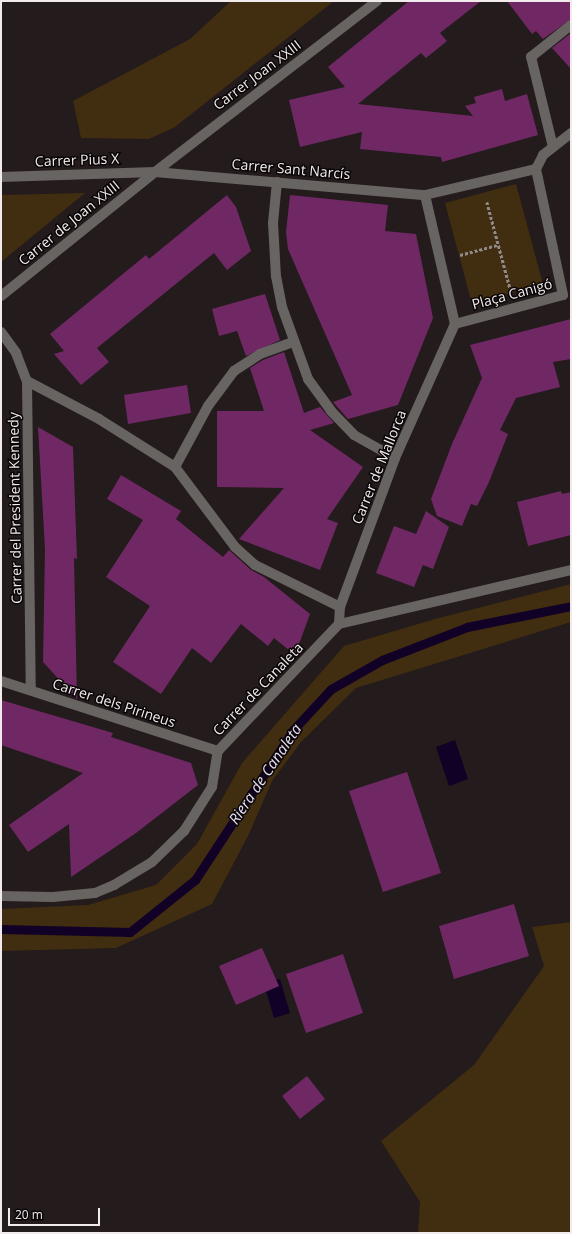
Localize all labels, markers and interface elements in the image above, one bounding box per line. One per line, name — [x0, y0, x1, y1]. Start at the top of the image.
street label: Carrer Joan XXIII — [210, 37, 304, 113]
street label: Carrer Pius X — [35, 150, 119, 170]
street label: Carrer Sant Narcís — [231, 155, 351, 183]
street label: Carrer de Joan XXIII — [15, 177, 123, 269]
street label: Plaça Canigó — [470, 275, 554, 313]
street label: Carrer de Mallorca — [348, 408, 410, 526]
street label: Carrer del President Kennedy — [5, 412, 25, 604]
street label: Carrer de Canaleta — [209, 639, 307, 739]
street label: Carrer dels Pirineus — [50, 675, 178, 731]
water label: Riera de Canaleta — [225, 720, 305, 828]
scale bar — [10, 1200, 102, 1226]
text: 20 m — [15, 1206, 43, 1223]

